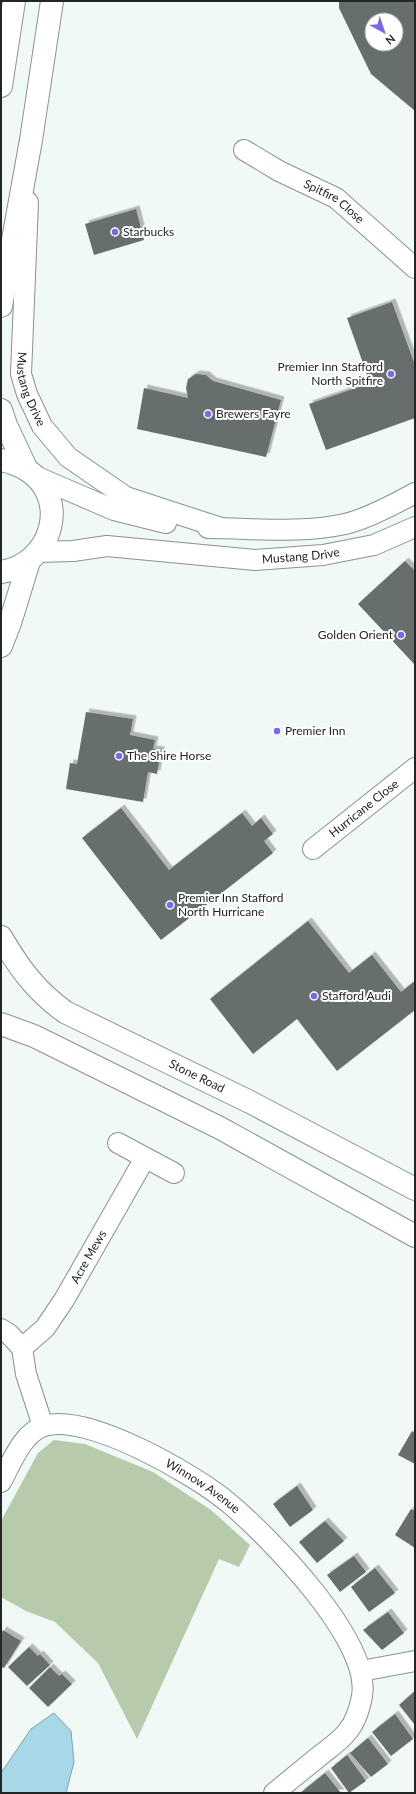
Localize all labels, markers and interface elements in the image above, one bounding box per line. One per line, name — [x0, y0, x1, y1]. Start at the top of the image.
north arrow — [364, 12, 404, 52]
text: N — [383, 32, 398, 48]
street label: Spitfire Close — [301, 176, 368, 227]
place label: Starbucks — [123, 224, 174, 239]
marker: Starbucks — [110, 227, 120, 237]
street label: Mustang Drive — [14, 352, 49, 429]
place label: Premier Inn Stafford North Spitfire — [278, 359, 383, 388]
marker: Premier Inn Stafford North Spitfire — [386, 369, 396, 379]
place label: Brewers Fayre — [216, 406, 291, 421]
marker: Brewers Fayre — [203, 409, 213, 419]
street label: Mustang Drive — [261, 544, 341, 566]
place label: Golden Orient — [318, 627, 394, 642]
marker: Golden Orient — [396, 630, 406, 640]
place label: Premier Inn — [285, 723, 346, 738]
marker: Premier Inn — [272, 726, 282, 736]
place label: The Shire Horse — [127, 748, 211, 763]
marker: The Shire Horse — [114, 751, 124, 761]
street label: Hurricane Close — [326, 776, 401, 840]
place label: Premier Inn Stafford North Hurricane — [178, 890, 283, 919]
marker: Premier Inn Stafford North Hurricane — [165, 900, 175, 910]
place label: Stafford Audi — [322, 988, 391, 1003]
marker: Stafford Audi — [309, 991, 319, 1001]
street label: Stone Road — [167, 1056, 227, 1096]
street label: Acre Mews — [67, 1227, 109, 1286]
street label: Winnow Avenue — [163, 1455, 243, 1516]

